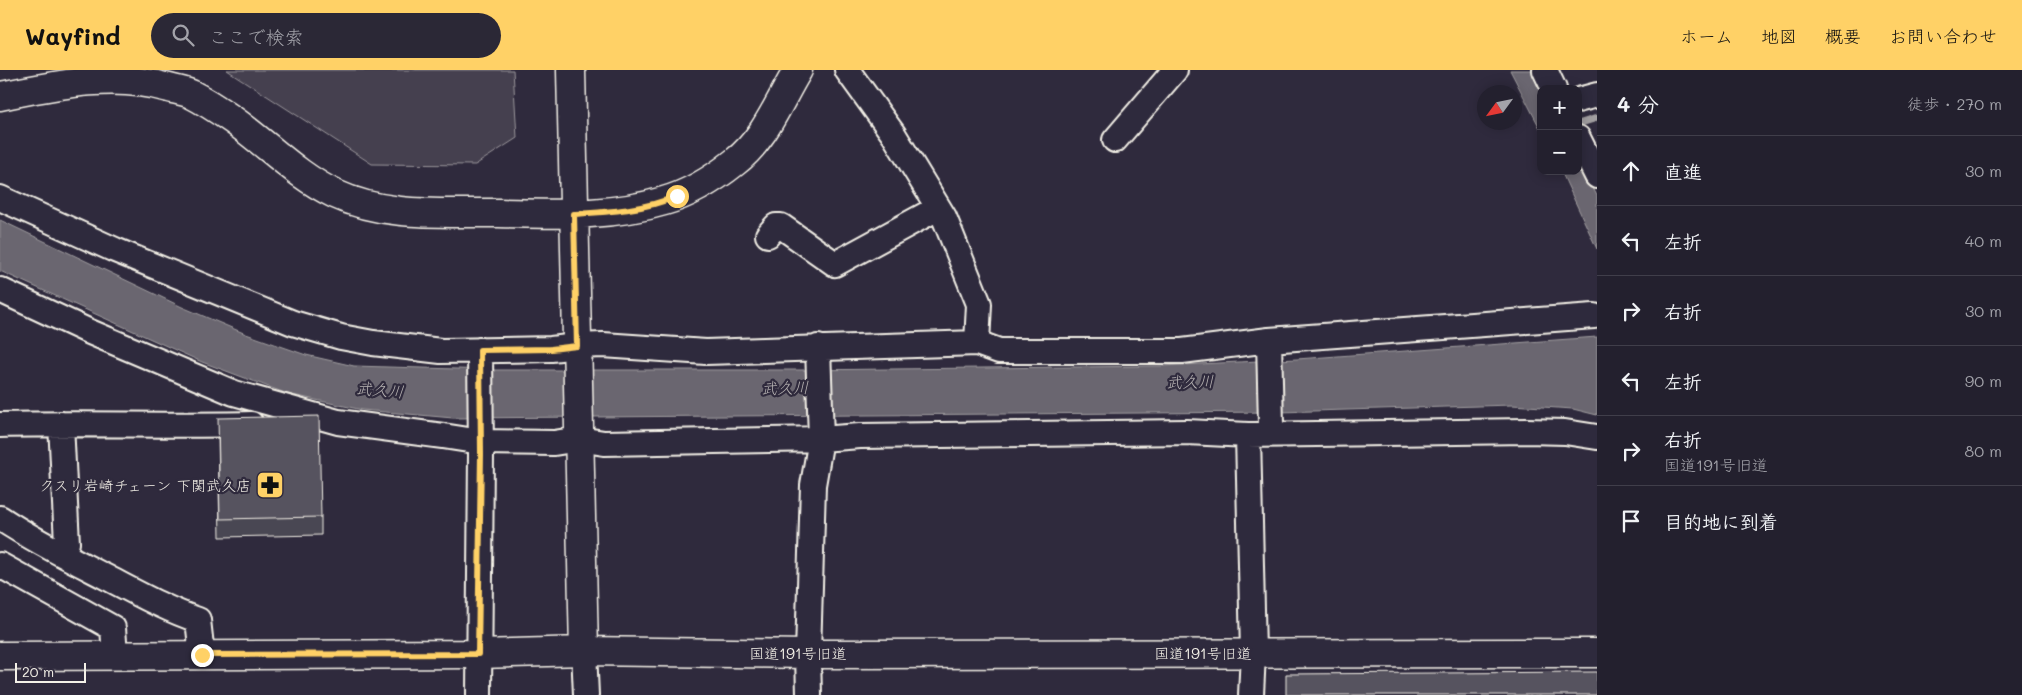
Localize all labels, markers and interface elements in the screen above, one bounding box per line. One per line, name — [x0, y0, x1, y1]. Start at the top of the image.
search box — [151, 13, 501, 58]
text: Wayfind — [25, 20, 121, 51]
icon: search — [169, 21, 197, 49]
text: ここで検索 — [209, 24, 304, 49]
text: ホーム — [1680, 24, 1733, 48]
text: 地図 — [1761, 24, 1797, 48]
text: 概要 — [1825, 24, 1861, 48]
text: お問い合わせ — [1889, 24, 1997, 48]
north arrow — [1477, 85, 1522, 130]
map controls — [1537, 85, 1582, 175]
button: + — [1537, 85, 1582, 130]
text: 4 分 — [1617, 90, 1659, 117]
text: 徒歩 · 270 m — [1907, 93, 2002, 114]
button: − — [1537, 130, 1582, 175]
icon: ahead — [1617, 157, 1645, 185]
text: 直進 — [1664, 159, 1702, 184]
text: 30 m — [1965, 160, 2002, 181]
route start — [666, 185, 689, 208]
icon: left — [1617, 227, 1645, 255]
text: 左折 — [1664, 229, 1702, 254]
text: 40 m — [1965, 230, 2002, 251]
icon: right — [1617, 297, 1645, 325]
text: 右折 — [1664, 299, 1702, 324]
text: 30 m — [1965, 300, 2002, 321]
icon: left — [1617, 367, 1645, 395]
text: 左折 — [1664, 369, 1702, 394]
water label: 武久川 — [1166, 370, 1214, 392]
text: 90 m — [1965, 370, 2002, 391]
water label: 武久川 — [355, 376, 405, 402]
water label: 武久川 — [761, 376, 809, 398]
text: 右折 — [1664, 427, 1702, 452]
icon: right — [1617, 437, 1645, 465]
text: 80 m — [1965, 440, 2002, 461]
text: 国道191号旧道 — [1664, 454, 1768, 475]
pharmacy icon: クスリ岩崎チェーン 下関武久店 — [255, 470, 285, 500]
place label: クスリ岩崎チェーン 下関武久店 — [39, 475, 251, 495]
icon: arrive — [1617, 507, 1645, 535]
text: 目的地に到着 — [1664, 509, 1778, 534]
street label: 国道191号旧道 — [749, 643, 847, 663]
street label: 国道191号旧道 — [1154, 643, 1252, 663]
route end — [191, 644, 214, 667]
scale bar — [15, 660, 86, 683]
text: 20 m — [22, 662, 54, 681]

